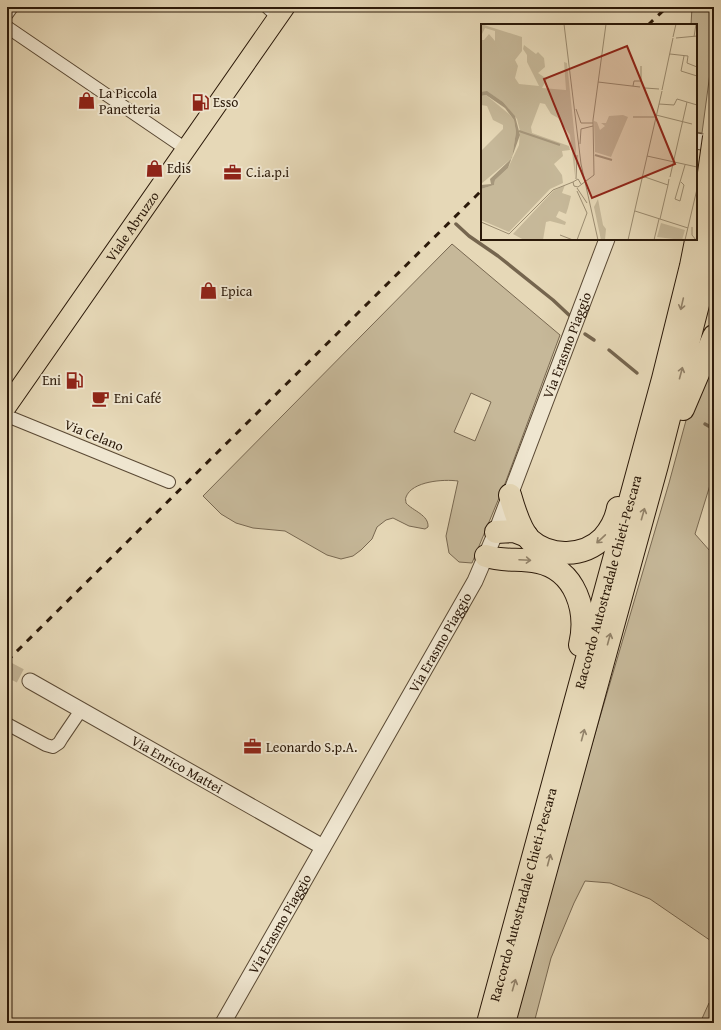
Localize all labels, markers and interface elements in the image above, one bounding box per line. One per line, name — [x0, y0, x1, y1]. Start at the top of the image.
inset map — [481, 24, 697, 240]
place label: La Piccola Panetteria — [99, 83, 161, 119]
shop icon: La Piccola Panetteria — [76, 91, 96, 111]
fuel station icon: Esso — [190, 92, 210, 112]
place label: Esso — [213, 92, 238, 112]
shop icon: Edis — [144, 158, 164, 178]
place label: Edis — [167, 158, 191, 178]
office icon: C.i.a.p.i — [223, 162, 243, 182]
place label: C.i.a.p.i — [246, 162, 289, 182]
street label: Viale Abruzzo — [101, 187, 164, 266]
shop icon: Epica — [198, 281, 218, 301]
place label: Epica — [221, 281, 253, 301]
street label: Via Erasmo Piaggio — [538, 289, 596, 401]
one-way arrow — [678, 297, 686, 310]
one-way arrow — [678, 367, 685, 380]
place label: Eni — [42, 370, 61, 390]
fuel station icon: Eni — [64, 370, 84, 390]
cafe icon: Eni Café — [91, 388, 111, 408]
place label: Eni Café — [114, 388, 162, 408]
street label: Via Celano — [61, 414, 127, 456]
street label: Raccordo Autostradale Chieti-Pescara — [569, 472, 647, 691]
one-way arrow — [640, 507, 648, 520]
one-way arrow — [596, 534, 606, 543]
one-way arrow — [518, 557, 531, 564]
street label: Via Erasmo Piaggio — [403, 589, 477, 696]
one-way arrow — [606, 633, 613, 646]
one-way arrow — [580, 728, 587, 741]
street label: Via Enrico Mattei — [128, 730, 227, 798]
office icon: Leonardo S.p.A. — [243, 737, 263, 757]
place label: Leonardo S.p.A. — [266, 737, 357, 757]
street label: Raccordo Autostradale Chieti-Pescara — [484, 785, 562, 1004]
one-way arrow — [545, 854, 553, 867]
street label: Via Erasmo Piaggio — [243, 870, 316, 978]
one-way arrow — [511, 979, 518, 992]

